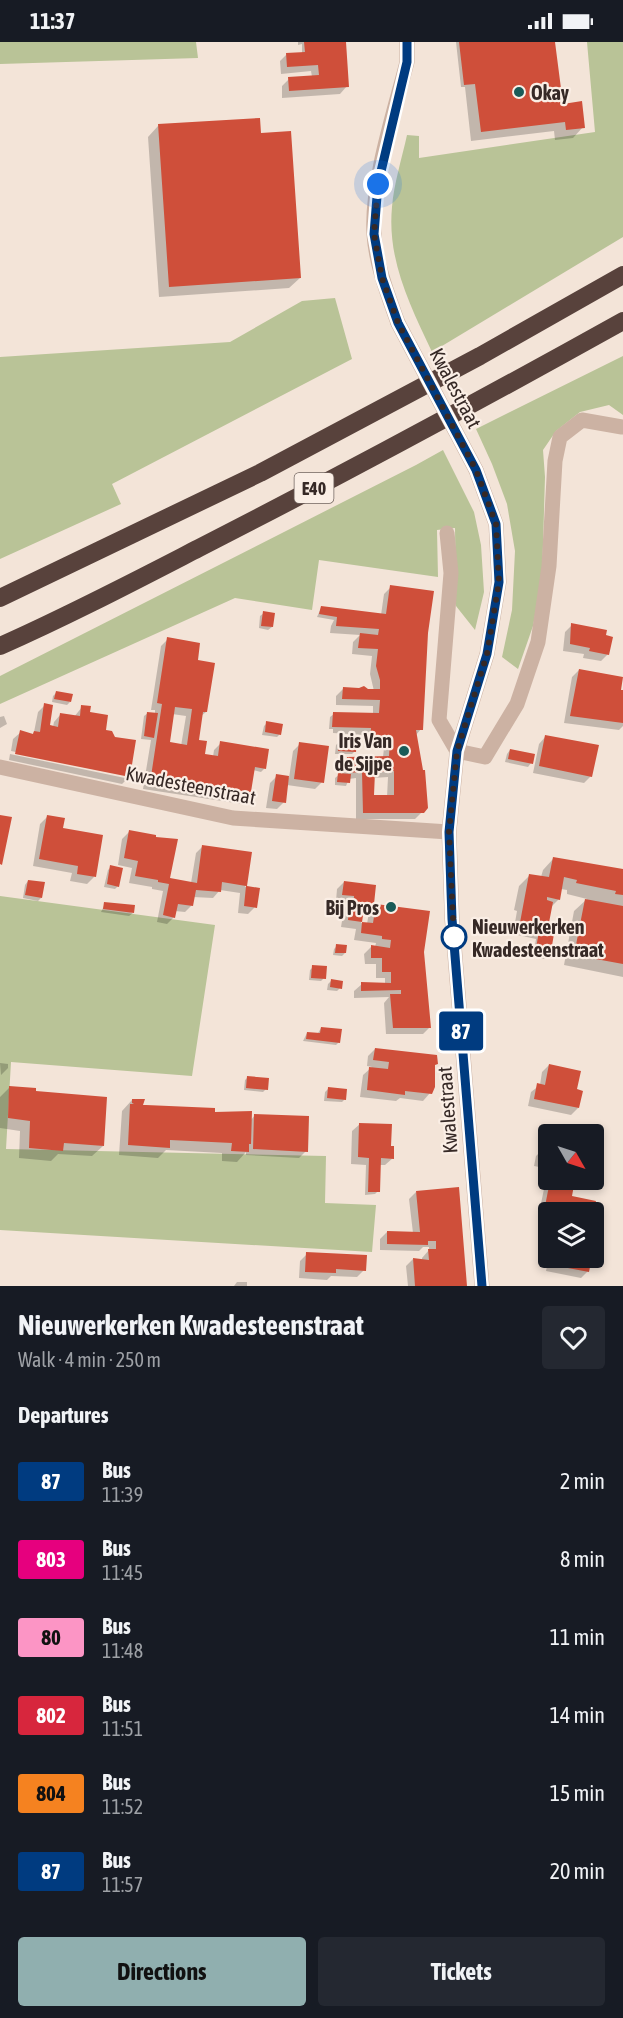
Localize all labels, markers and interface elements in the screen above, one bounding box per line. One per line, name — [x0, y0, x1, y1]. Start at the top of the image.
text: 11:37 — [30, 8, 75, 34]
place label: Okay — [531, 81, 570, 104]
marker: Okay — [512, 85, 526, 99]
your location — [363, 169, 393, 199]
street label: Kwalestraat — [425, 344, 487, 432]
road number: E40 — [294, 473, 334, 503]
place label: Iris Van de Sijpe — [335, 729, 392, 775]
marker: Iris Van de Sijpe — [397, 744, 411, 758]
street label: Kwadesteenstraat — [124, 761, 258, 809]
place label: Bij Pros — [325, 896, 379, 919]
marker: Bij Pros — [384, 900, 398, 914]
place label: Nieuwerkerken Kwadesteenstraat — [472, 915, 604, 961]
marker: Nieuwerkerken Kwadesteenstraat — [441, 924, 467, 950]
line badge: 87 — [434, 1012, 488, 1050]
text: 87 — [451, 1019, 471, 1043]
street label: Kwalestraat — [432, 1066, 462, 1154]
north arrow — [538, 1124, 604, 1190]
map controls — [538, 1124, 604, 1268]
button: layers — [538, 1202, 604, 1268]
button: heart — [542, 1306, 605, 1369]
text: Nieuwerkerken Kwadesteenstraat — [18, 1309, 364, 1341]
text: Walk · 4 min · 250 m — [18, 1348, 161, 1371]
text: Departures — [18, 1402, 108, 1428]
text: Bus — [102, 1457, 131, 1483]
text: 2 min — [560, 1468, 605, 1494]
text: 87 — [41, 1469, 61, 1493]
text: 11:39 — [102, 1483, 143, 1506]
text: Bus — [102, 1535, 131, 1561]
text: 8 min — [560, 1546, 605, 1572]
text: 803 — [36, 1547, 66, 1571]
text: 11:45 — [102, 1561, 143, 1584]
text: Bus — [102, 1613, 131, 1639]
text: 11 min — [550, 1624, 605, 1650]
text: 80 — [41, 1625, 61, 1649]
text: 11:48 — [102, 1639, 143, 1662]
text: Bus — [102, 1691, 131, 1717]
text: 14 min — [550, 1702, 605, 1728]
text: 802 — [36, 1703, 66, 1727]
text: 11:51 — [102, 1717, 143, 1740]
text: Bus — [102, 1769, 131, 1795]
text: 15 min — [550, 1780, 605, 1806]
text: 804 — [36, 1781, 66, 1805]
text: 11:52 — [102, 1795, 143, 1818]
text: Bus — [102, 1847, 131, 1873]
text: 20 min — [550, 1858, 605, 1884]
text: 87 — [41, 1859, 61, 1883]
text: 11:57 — [102, 1873, 143, 1896]
button: Directions — [18, 1937, 306, 2006]
button: Tickets — [318, 1937, 605, 2006]

